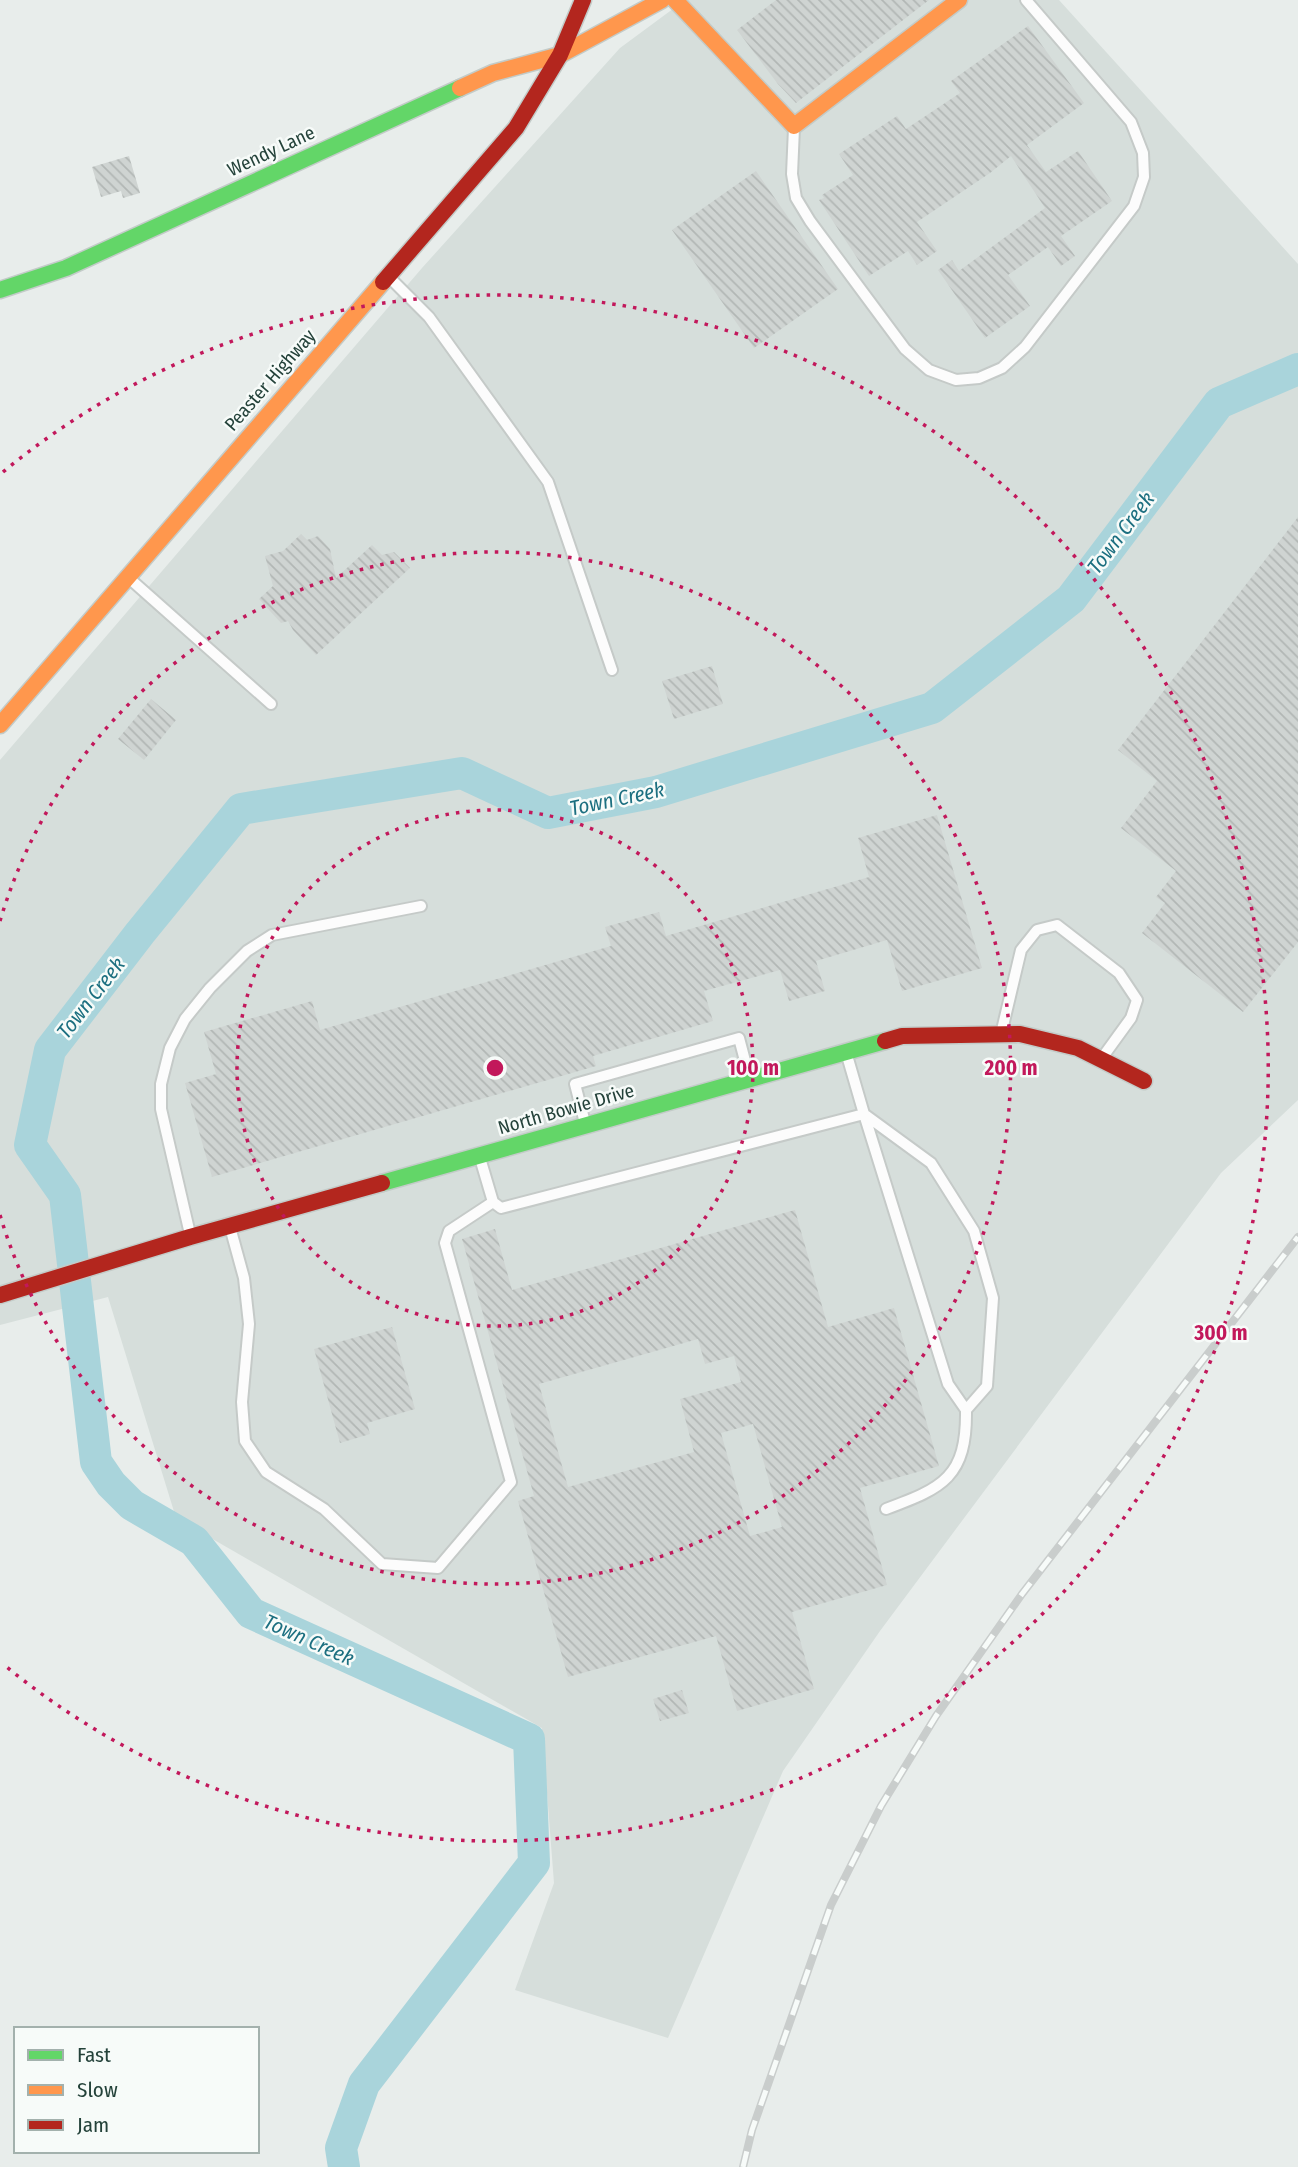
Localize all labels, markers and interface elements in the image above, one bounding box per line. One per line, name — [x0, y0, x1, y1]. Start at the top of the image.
street label: Wendy Lane — [224, 121, 318, 181]
street label: Peaster Highway — [220, 324, 321, 436]
water label: Town Creek — [1082, 487, 1160, 579]
water label: Town Creek — [567, 776, 667, 822]
water label: Town Creek — [51, 952, 131, 1044]
text: 100 m — [727, 1055, 779, 1081]
text: 200 m — [983, 1055, 1038, 1081]
centre of rings — [483, 1056, 507, 1080]
street label: North Bowie Drive — [495, 1079, 637, 1139]
text: 300 m — [1193, 1320, 1248, 1346]
water label: Town Creek — [260, 1609, 358, 1671]
legend — [14, 2027, 259, 2153]
text: Fast — [77, 2042, 111, 2068]
text: Slow — [77, 2077, 118, 2103]
text: Jam — [77, 2112, 109, 2138]

